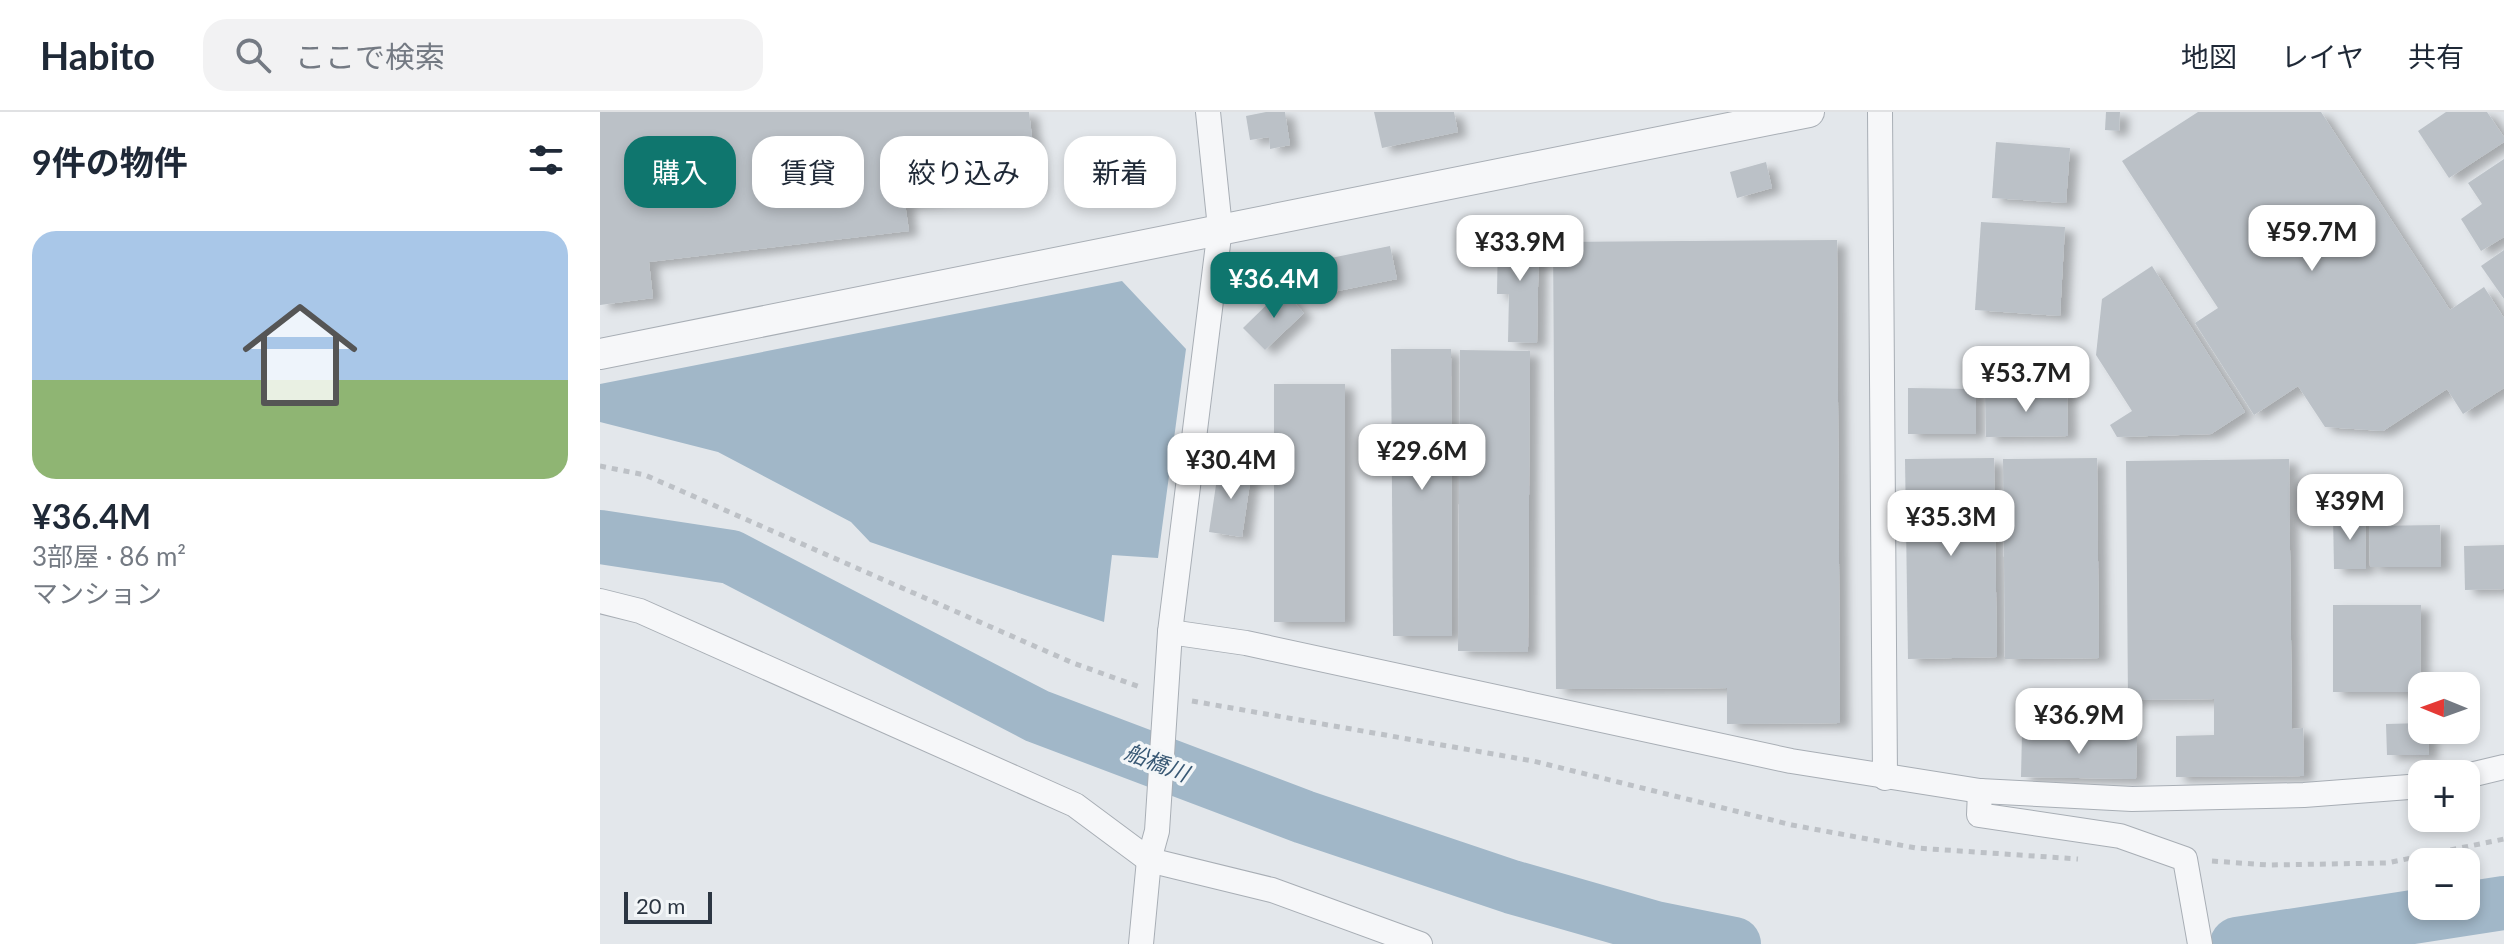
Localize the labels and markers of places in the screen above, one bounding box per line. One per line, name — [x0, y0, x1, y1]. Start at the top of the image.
pin: ¥59.7M — [2247, 205, 2377, 273]
pin: ¥33.9M — [1455, 215, 1585, 283]
pin: ¥36.4M — [1209, 252, 1339, 320]
pin: ¥53.7M — [1961, 346, 2091, 414]
pin: ¥29.6M — [1357, 424, 1487, 492]
pin: ¥30.4M — [1166, 433, 1296, 501]
pin: ¥39M — [2303, 474, 2397, 542]
pin: ¥35.3M — [1886, 490, 2016, 558]
pin: ¥36.9M — [2014, 688, 2144, 756]

